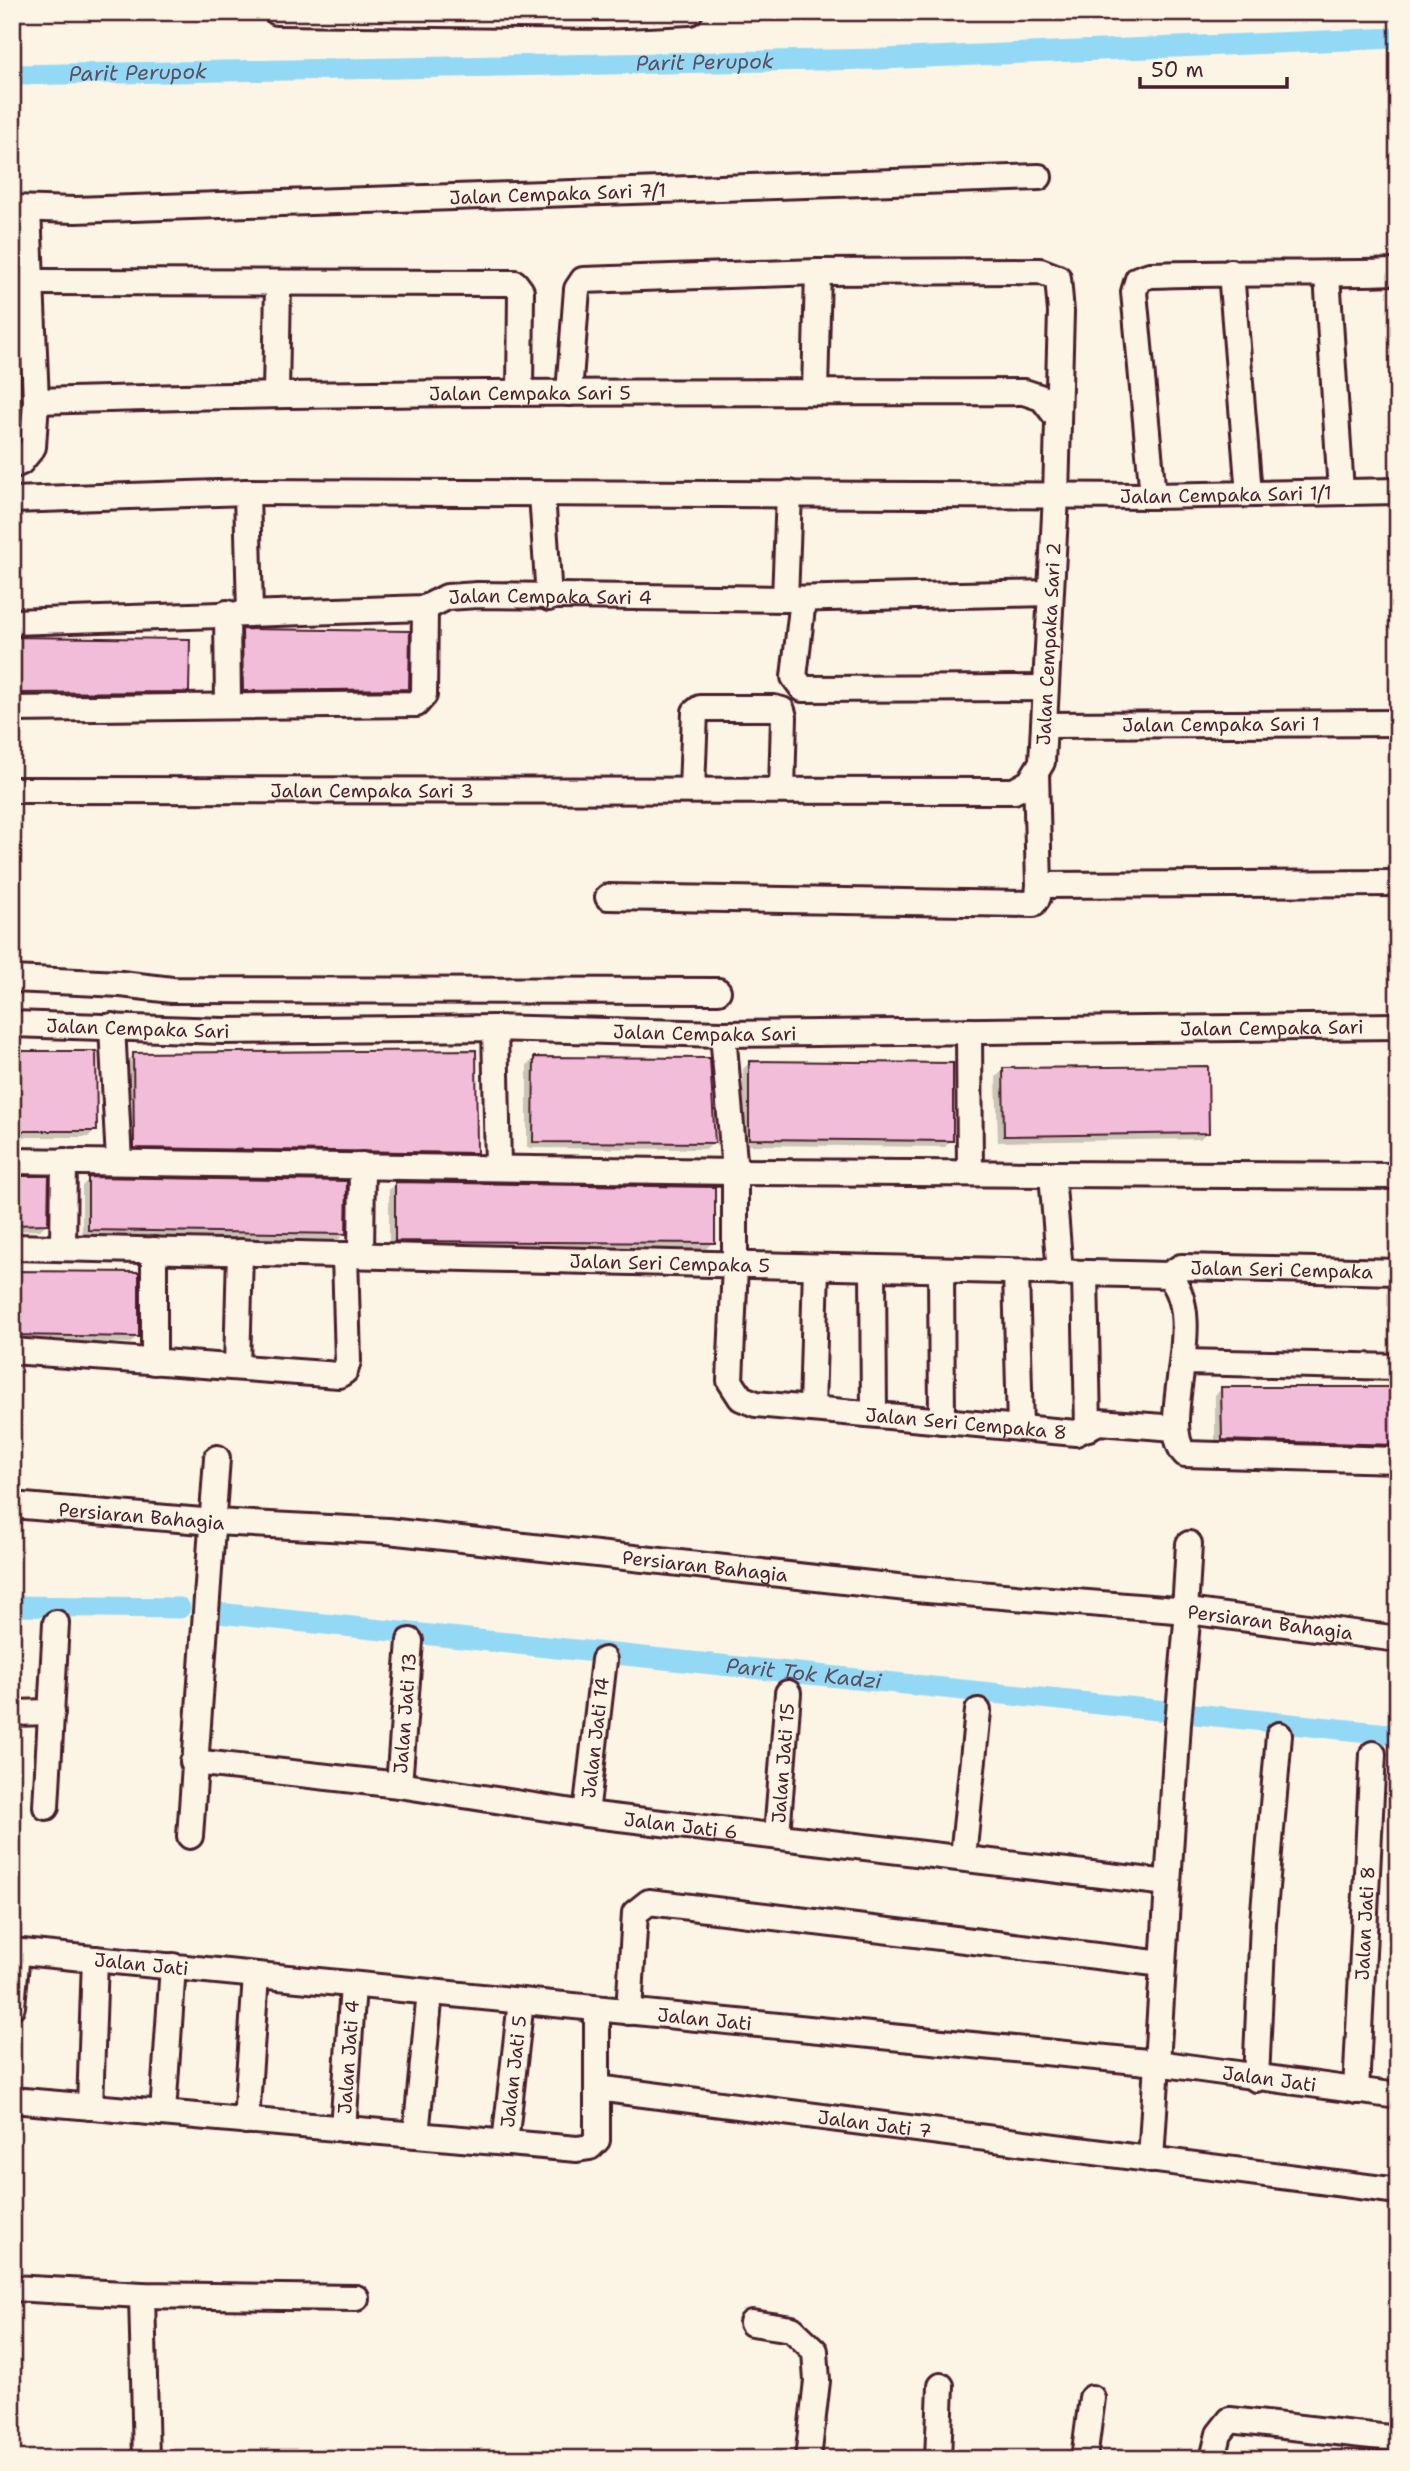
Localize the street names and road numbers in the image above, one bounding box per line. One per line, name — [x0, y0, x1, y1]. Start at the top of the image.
street label: Jalan Cempaka Sari 7/1 — [449, 178, 667, 210]
street label: Jalan Cempaka Sari 5 — [429, 380, 631, 406]
street label: Jalan Cempaka Sari 1/1 — [1120, 480, 1332, 509]
street label: Jalan Cempaka Sari 2 — [1031, 542, 1067, 746]
street label: Jalan Cempaka Sari 4 — [448, 583, 652, 610]
street label: Jalan Cempaka Sari 1 — [1122, 711, 1320, 738]
street label: Jalan Cempaka Sari 3 — [270, 778, 474, 803]
street label: Jalan Cempaka Sari — [46, 1013, 230, 1044]
street label: Jalan Cempaka Sari — [1180, 1014, 1364, 1042]
street label: Jalan Cempaka Sari — [613, 1019, 797, 1047]
street label: Jalan Seri Cempaka 5 — [569, 1249, 770, 1278]
street label: Jalan Seri Cempaka — [1190, 1255, 1373, 1284]
street label: Jalan Seri Cempaka 8 — [864, 1402, 1068, 1445]
street label: Persiaran Bahagia — [57, 1497, 225, 1536]
street label: Persiaran Bahagia — [621, 1545, 789, 1588]
street label: Persiaran Bahagia — [1186, 1599, 1355, 1646]
street label: Jalan Jati 13 — [388, 1652, 422, 1775]
street label: Jalan Jati 14 — [576, 1676, 615, 1799]
street label: Jalan Jati 15 — [766, 1702, 800, 1824]
street label: Jalan Jati 6 — [622, 1807, 739, 1845]
street label: Jalan Jati 8 — [1350, 1865, 1380, 1981]
street label: Jalan Jati — [93, 1947, 190, 1981]
street label: Jalan Jati 4 — [332, 1999, 365, 2115]
street label: Jalan Jati — [656, 2002, 753, 2036]
street label: Jalan Jati 5 — [495, 2014, 532, 2129]
street label: Jalan Jati — [1221, 2060, 1318, 2098]
street label: Jalan Jati 7 — [816, 2105, 933, 2144]

